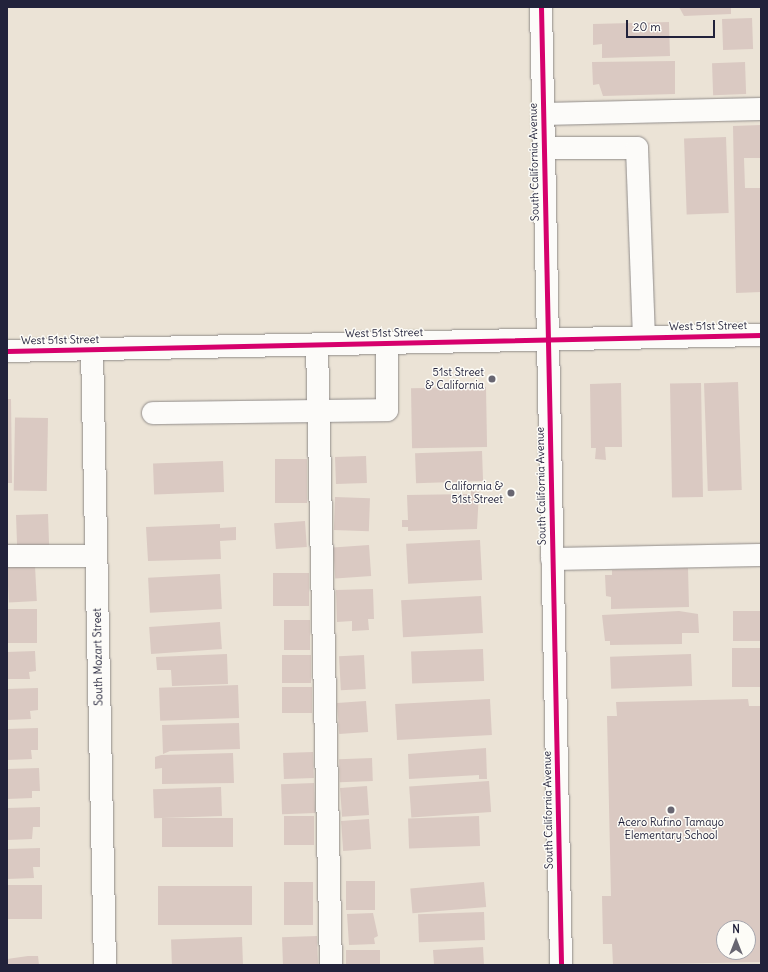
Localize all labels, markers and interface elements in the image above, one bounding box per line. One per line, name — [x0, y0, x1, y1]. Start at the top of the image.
scale bar — [628, 12, 717, 38]
text: 20 m — [633, 19, 661, 34]
street label: South California Avenue — [526, 103, 542, 221]
street label: West 51st Street — [669, 319, 747, 333]
street label: West 51st Street — [345, 326, 423, 340]
street label: West 51st Street — [21, 333, 99, 347]
place label: 51st Street & California — [425, 366, 484, 392]
marker: 51st Street & California — [487, 374, 497, 384]
street label: South California Avenue — [533, 427, 549, 545]
place label: California & 51st Street — [444, 480, 503, 506]
marker: California & 51st Street — [506, 488, 516, 498]
street label: South Mozart Street — [91, 608, 105, 706]
street label: South California Avenue — [540, 751, 556, 869]
marker: Acero Rufino Tamayo Elementary School — [666, 805, 676, 815]
place label: Acero Rufino Tamayo Elementary School — [618, 816, 724, 842]
north arrow — [716, 920, 756, 960]
text: N — [732, 922, 740, 936]

